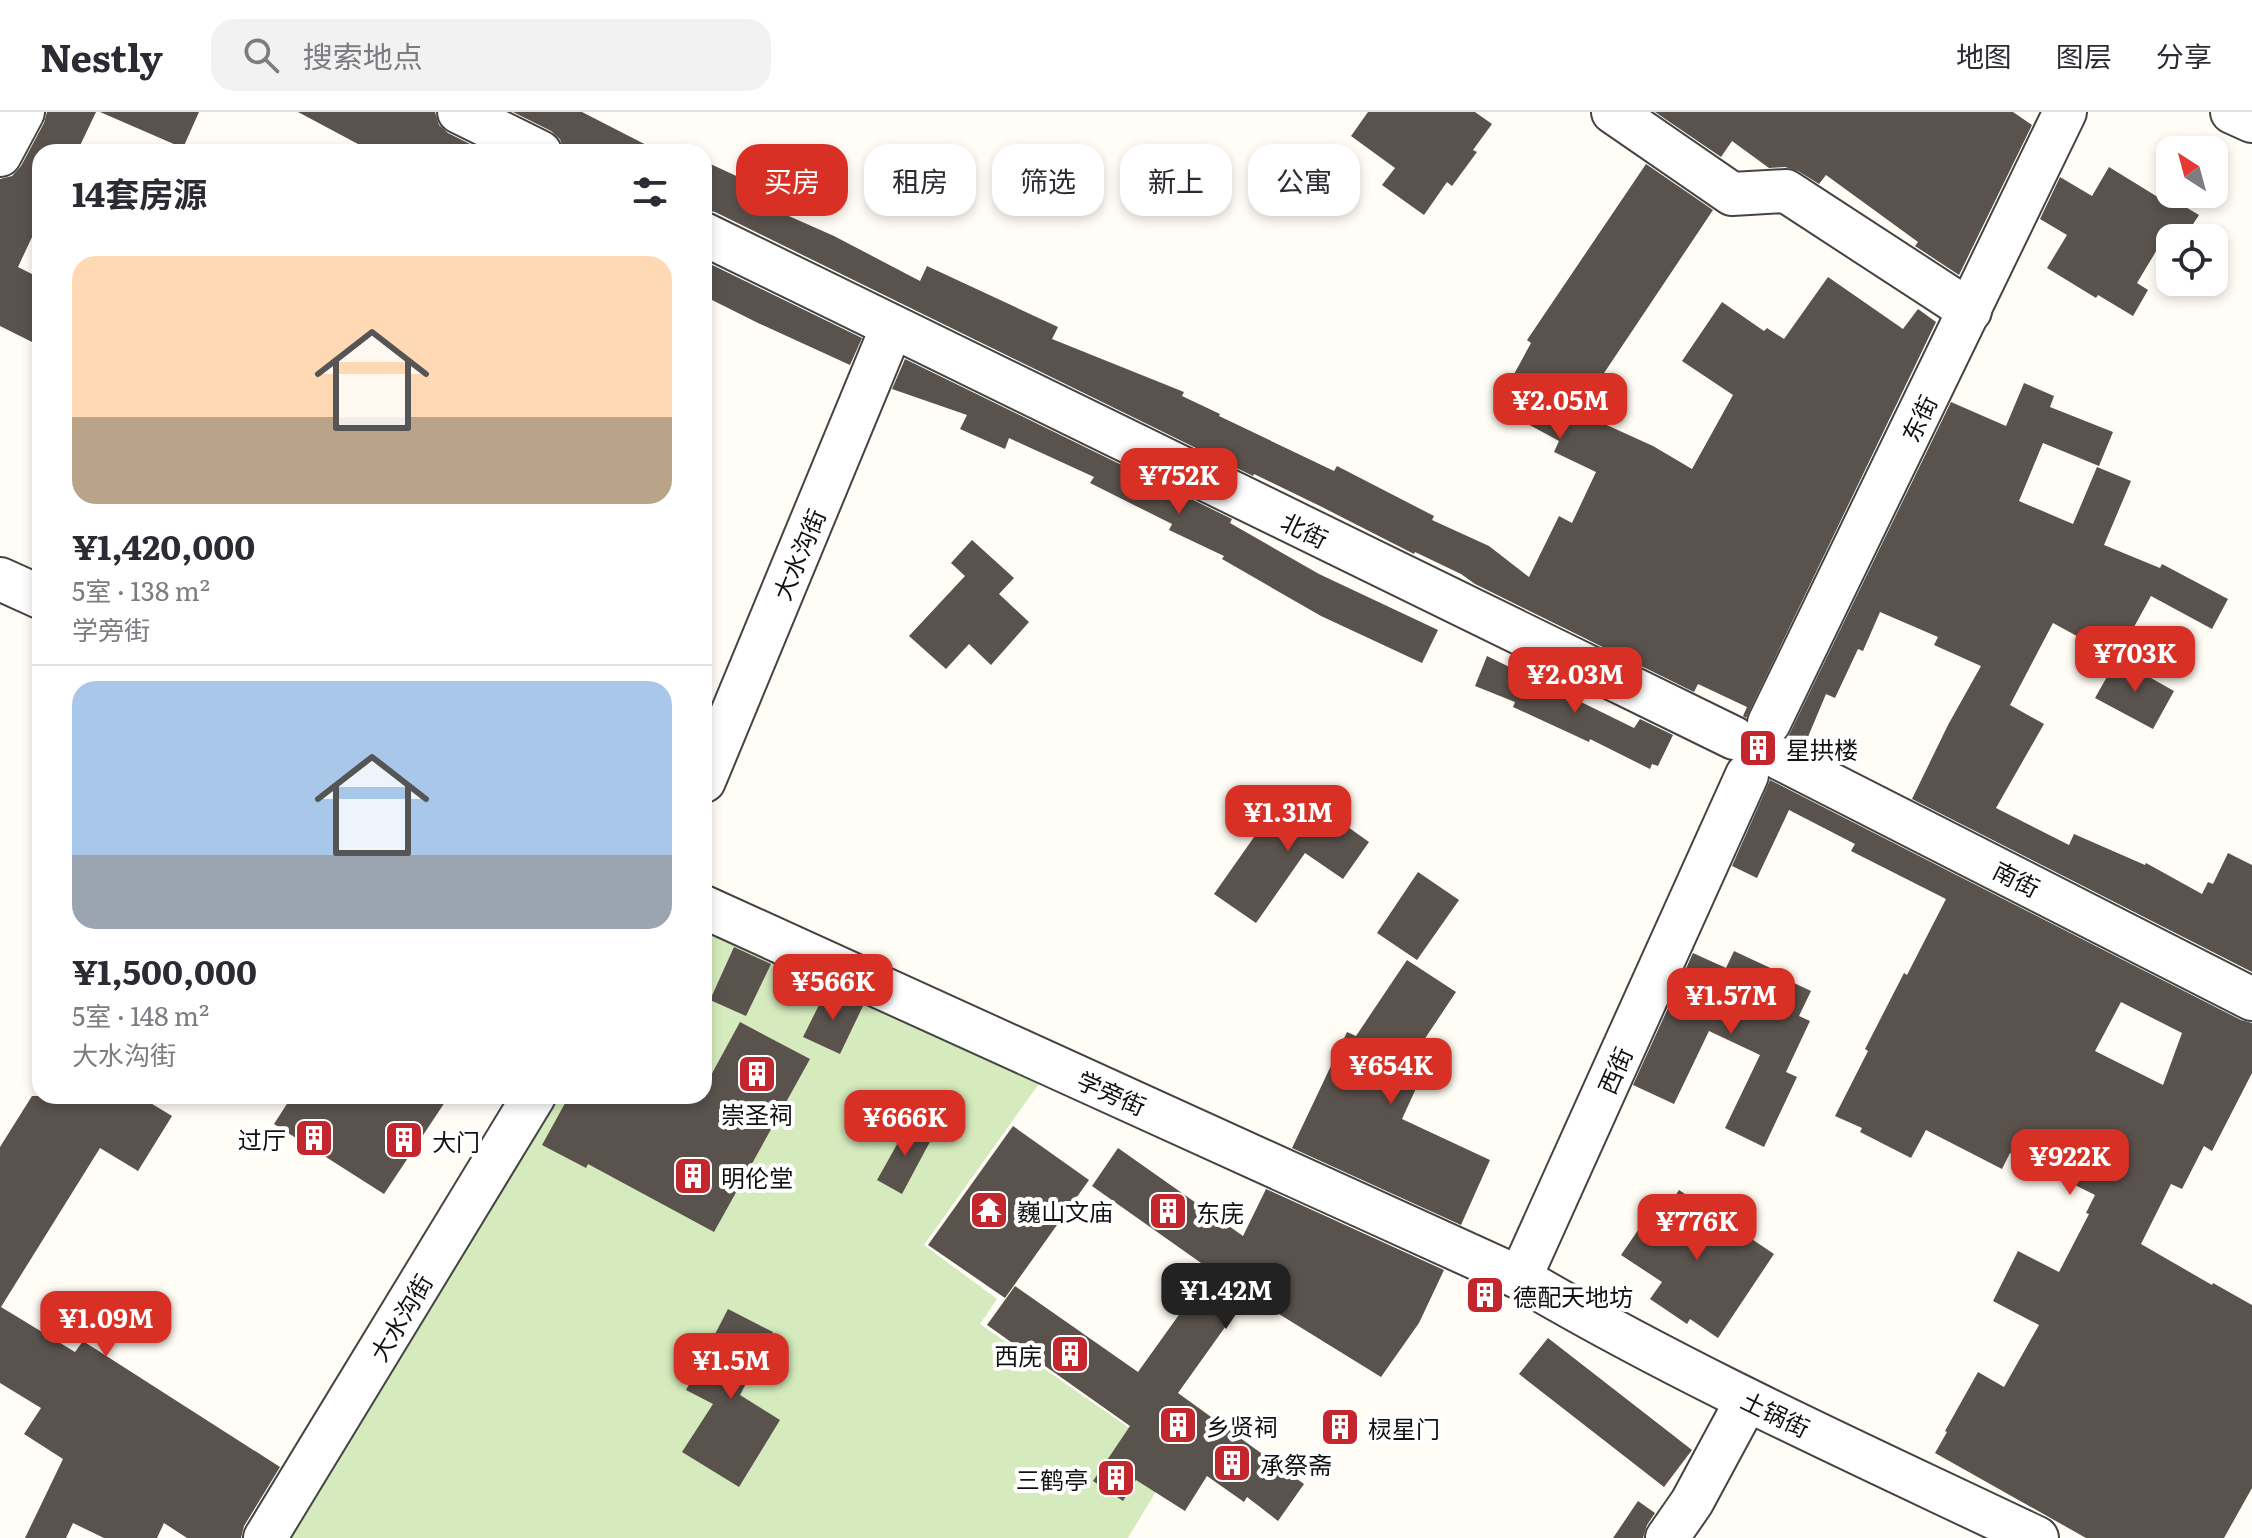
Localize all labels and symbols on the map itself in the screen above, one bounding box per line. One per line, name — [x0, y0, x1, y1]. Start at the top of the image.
north arrow — [2156, 136, 2228, 208]
pin: ¥2.05M — [1495, 373, 1625, 441]
street label: 东街 — [1892, 389, 1944, 447]
pin: ¥752K — [1123, 448, 1235, 516]
street label: 大水沟街 — [763, 503, 833, 605]
street label: 北街 — [1276, 503, 1334, 555]
pin: ¥703K — [2079, 626, 2191, 694]
pin: ¥2.03M — [1510, 647, 1640, 715]
building icon: 星拱楼 — [1737, 727, 1779, 769]
place label: 星拱楼 — [1786, 731, 1858, 766]
pin: ¥1.31M — [1223, 785, 1353, 853]
street label: 南街 — [1988, 852, 2046, 904]
pin: ¥566K — [777, 954, 889, 1022]
pin: ¥1.57M — [1666, 968, 1796, 1036]
pin: ¥654K — [1335, 1038, 1447, 1106]
street label: 西街 — [1588, 1041, 1640, 1099]
building icon: 崇圣祠 — [736, 1053, 778, 1095]
street label: 学旁街 — [1072, 1061, 1152, 1123]
pin: ¥666K — [849, 1090, 961, 1158]
place label: 崇圣祠 — [721, 1096, 793, 1131]
building icon: 过厅 — [293, 1117, 335, 1159]
building icon: 大门 — [383, 1119, 425, 1161]
place label: 过厅 — [238, 1121, 286, 1156]
place label: 大门 — [432, 1123, 480, 1158]
pin: ¥922K — [2014, 1129, 2126, 1197]
building icon: 明伦堂 — [672, 1155, 714, 1197]
place label: 明伦堂 — [721, 1159, 793, 1194]
temple icon: 巍山文庙 — [968, 1189, 1010, 1231]
building icon: 东庑 — [1147, 1190, 1189, 1232]
place label: 巍山文庙 — [1017, 1193, 1113, 1228]
place label: 东庑 — [1196, 1194, 1244, 1229]
pin: ¥776K — [1641, 1194, 1753, 1262]
pin: ¥1.42M — [1161, 1263, 1291, 1331]
street label: 大水沟街 — [360, 1267, 440, 1367]
building icon: 德配天地坊 — [1464, 1274, 1506, 1316]
place label: 德配天地坊 — [1513, 1278, 1633, 1313]
pin: ¥1.09M — [41, 1291, 171, 1359]
pin: ¥1.5M — [675, 1333, 787, 1401]
building icon: 西庑 — [1049, 1333, 1091, 1375]
place label: 西庑 — [994, 1337, 1042, 1372]
street label: 土锅街 — [1736, 1381, 1816, 1445]
building icon: 乡贤祠 — [1157, 1404, 1199, 1446]
building icon: 棂星门 — [1319, 1406, 1361, 1448]
place label: 乡贤祠 — [1206, 1408, 1278, 1443]
place label: 棂星门 — [1368, 1410, 1440, 1445]
building icon: 承祭斋 — [1211, 1442, 1253, 1484]
place label: 承祭斋 — [1260, 1446, 1332, 1481]
building icon: 三鹤亭 — [1095, 1457, 1137, 1499]
place label: 三鹤亭 — [1016, 1461, 1088, 1496]

